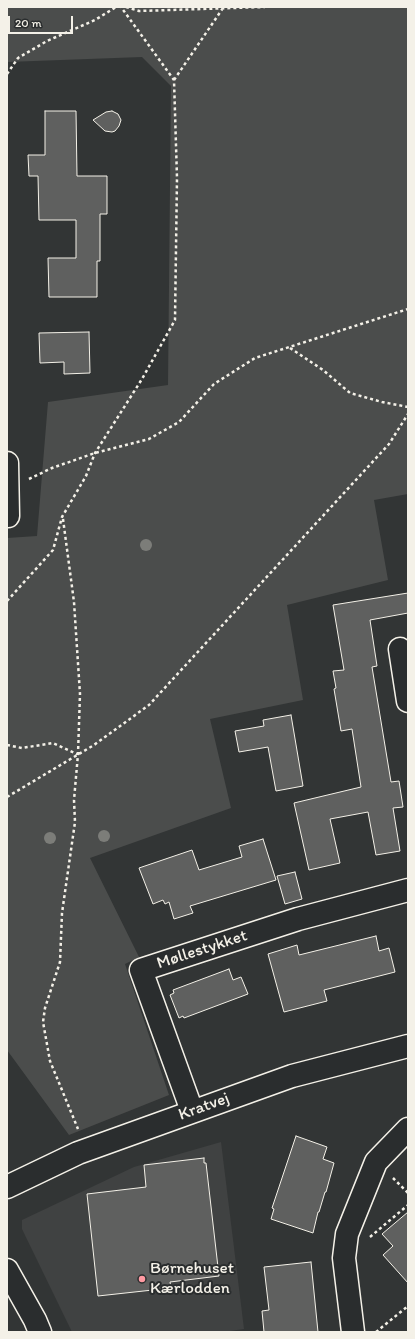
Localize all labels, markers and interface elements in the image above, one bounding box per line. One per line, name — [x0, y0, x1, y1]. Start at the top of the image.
scale bar — [10, 8, 75, 34]
text: 20 m — [15, 16, 42, 30]
street label: Møllestykket — [154, 926, 250, 974]
street label: Kratvej — [176, 1088, 232, 1126]
place label: Børnehuset Kærlodden — [150, 1259, 234, 1299]
marker: Børnehuset Kærlodden — [137, 1274, 147, 1284]

